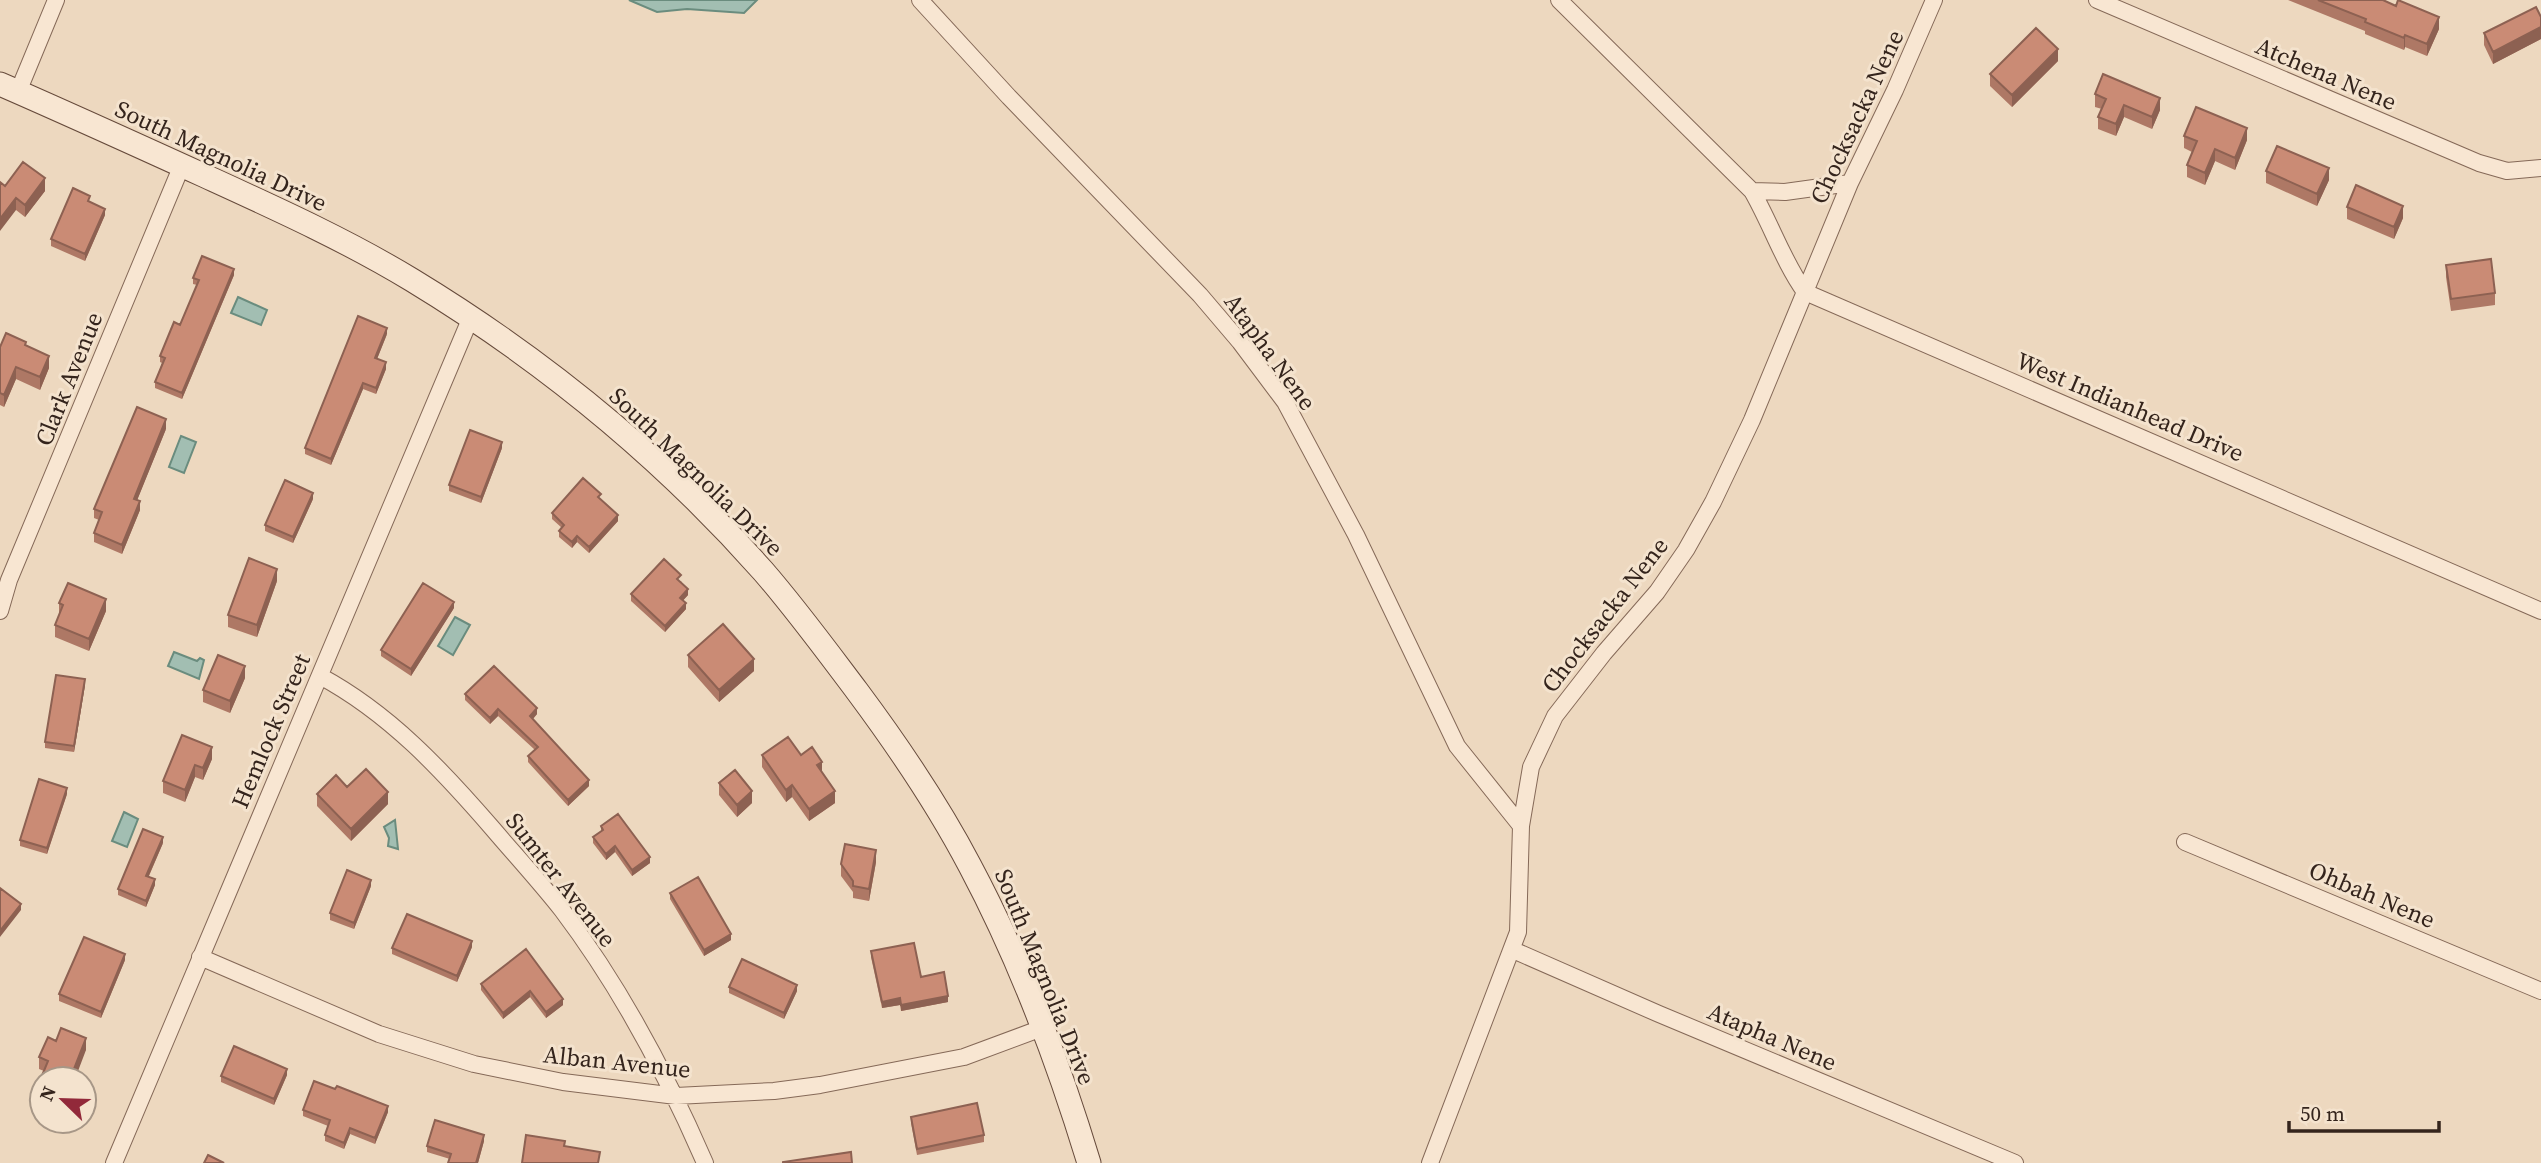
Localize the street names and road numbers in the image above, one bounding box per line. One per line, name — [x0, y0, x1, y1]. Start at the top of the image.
street label: Chocksacka Nene — [1802, 24, 1911, 209]
street label: Atchena Nene — [2251, 29, 2402, 118]
street label: South Magnolia Drive — [110, 92, 332, 219]
street label: Atapha Nene — [1217, 286, 1324, 417]
street label: Clark Avenue — [27, 307, 110, 451]
street label: West Indianhead Drive — [2011, 344, 2249, 469]
street label: South Magnolia Drive — [602, 380, 791, 563]
street label: Chocksacka Nene — [1534, 530, 1676, 699]
street label: Hemlock Street — [223, 648, 318, 813]
street label: Sumter Avenue — [498, 806, 624, 954]
street label: Ohbah Nene — [2304, 853, 2440, 936]
street label: South Magnolia Drive — [987, 864, 1104, 1090]
street label: Atapha Nene — [1703, 995, 1842, 1079]
street label: Alban Avenue — [542, 1037, 692, 1086]

